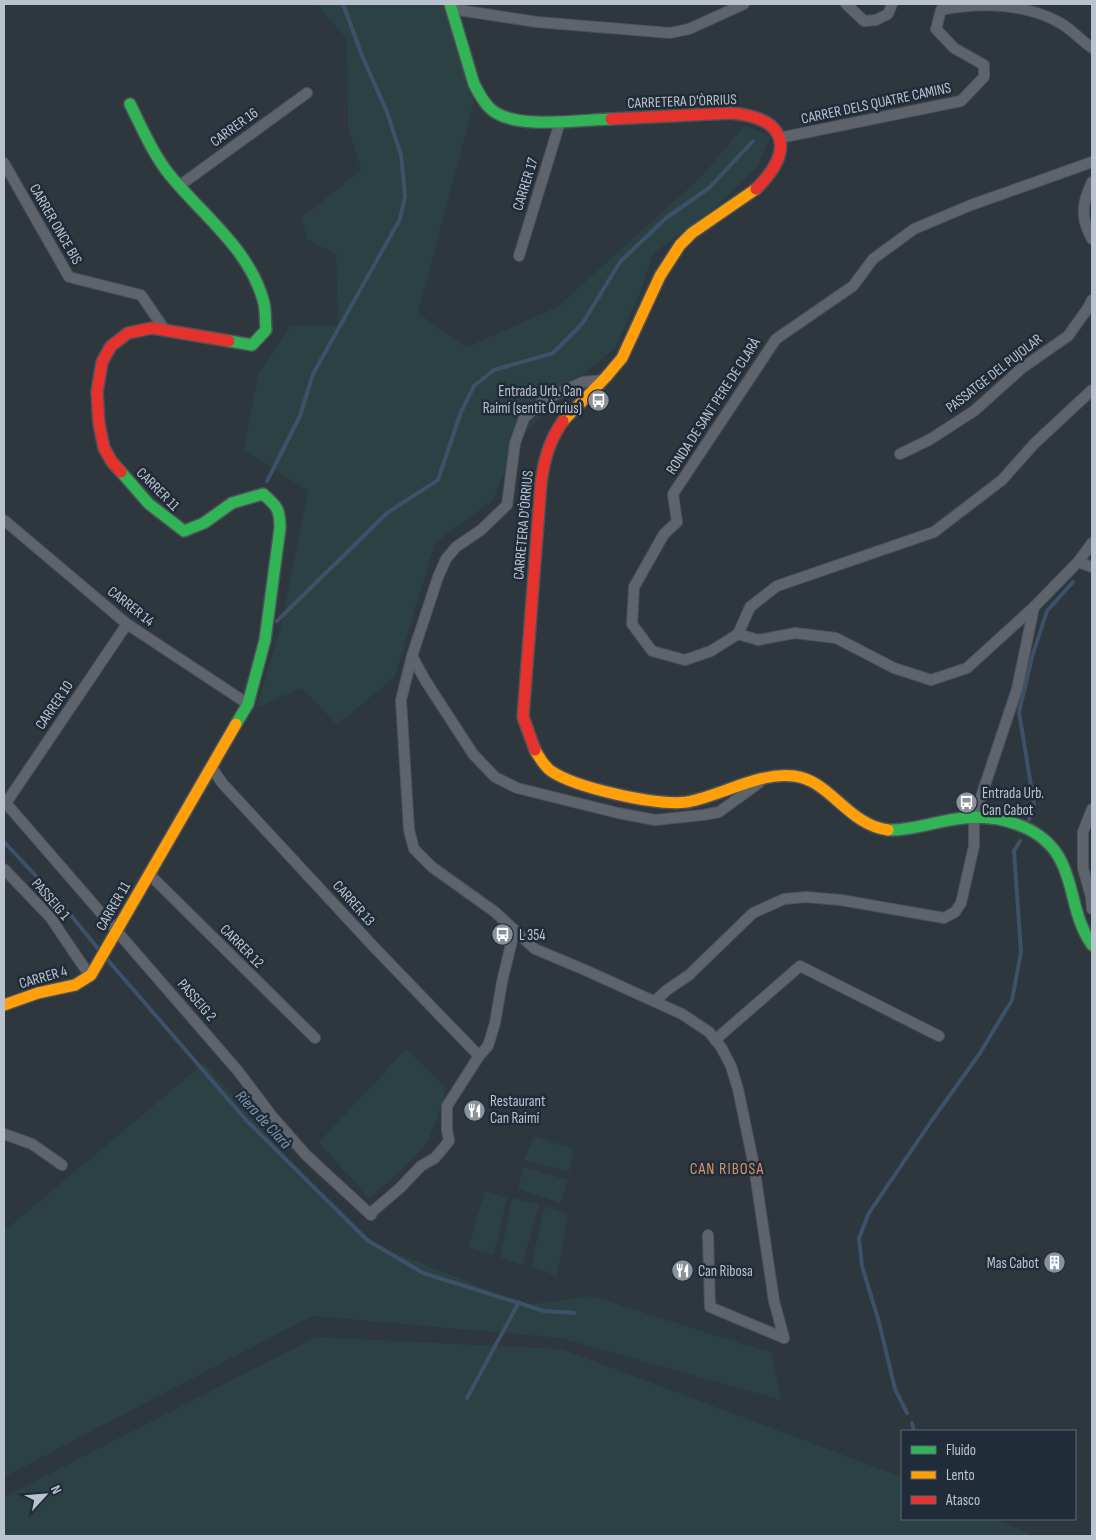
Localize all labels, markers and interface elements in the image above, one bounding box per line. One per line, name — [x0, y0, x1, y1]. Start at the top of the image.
street label: CARRER DELS QUATRE CAMINS — [799, 78, 953, 129]
street label: CARRETERA D'ÒRRIUS — [627, 90, 737, 113]
street label: CARRER 16 — [207, 104, 262, 151]
street label: CARRER 17 — [508, 155, 543, 213]
street label: CARRER ONCE BIS — [25, 180, 86, 268]
street label: PASSATGE DEL PUJOLAR — [942, 330, 1046, 417]
street label: RONDA DE SANT PERE DE CLARÀ — [662, 334, 765, 478]
place label: Entrada Urb. Can Raimí (sentit Òrrius) — [483, 382, 582, 418]
bus stop icon: Entrada Urb. Can Raimí (sentit Òrrius) — [586, 388, 610, 412]
street label: CARRER 11 — [132, 464, 184, 516]
street label: CARRETERA D'ÒRRIUS — [509, 470, 538, 580]
street label: CARRER 14 — [103, 582, 158, 631]
street label: CARRER 10 — [31, 677, 78, 733]
place label: Entrada Urb. Can Cabot — [982, 784, 1044, 820]
bus stop icon: Entrada Urb. Can Cabot — [954, 790, 978, 814]
street label: PASSEIG 1 — [27, 874, 74, 925]
street label: CARRER 13 — [328, 877, 379, 930]
street label: CARRER 11 — [92, 878, 135, 934]
street label: CARRER 12 — [216, 920, 268, 972]
bus stop icon: L 354 — [491, 923, 515, 947]
place label: L 354 — [519, 926, 546, 945]
street label: CARRER 4 — [17, 962, 69, 993]
street label: PASSEIG 2 — [173, 975, 220, 1026]
water label: Riera de Clarà — [231, 1087, 295, 1153]
place label: Restaurant Can Raimí — [490, 1092, 546, 1128]
restaurant icon: Restaurant Can Raimí — [462, 1098, 486, 1122]
district label: CAN RIBOSA — [690, 1160, 764, 1179]
building icon: Mas Cabot — [1043, 1251, 1067, 1275]
place label: Mas Cabot — [987, 1254, 1039, 1273]
restaurant icon: Can Ribosa — [670, 1259, 694, 1283]
place label: Can Ribosa — [698, 1262, 753, 1281]
legend — [901, 1430, 1076, 1520]
text: Fluido — [946, 1441, 976, 1460]
text: Lento — [946, 1466, 975, 1485]
north arrow — [20, 1470, 70, 1520]
text: N — [47, 1482, 66, 1497]
text: Atasco — [945, 1491, 980, 1510]

